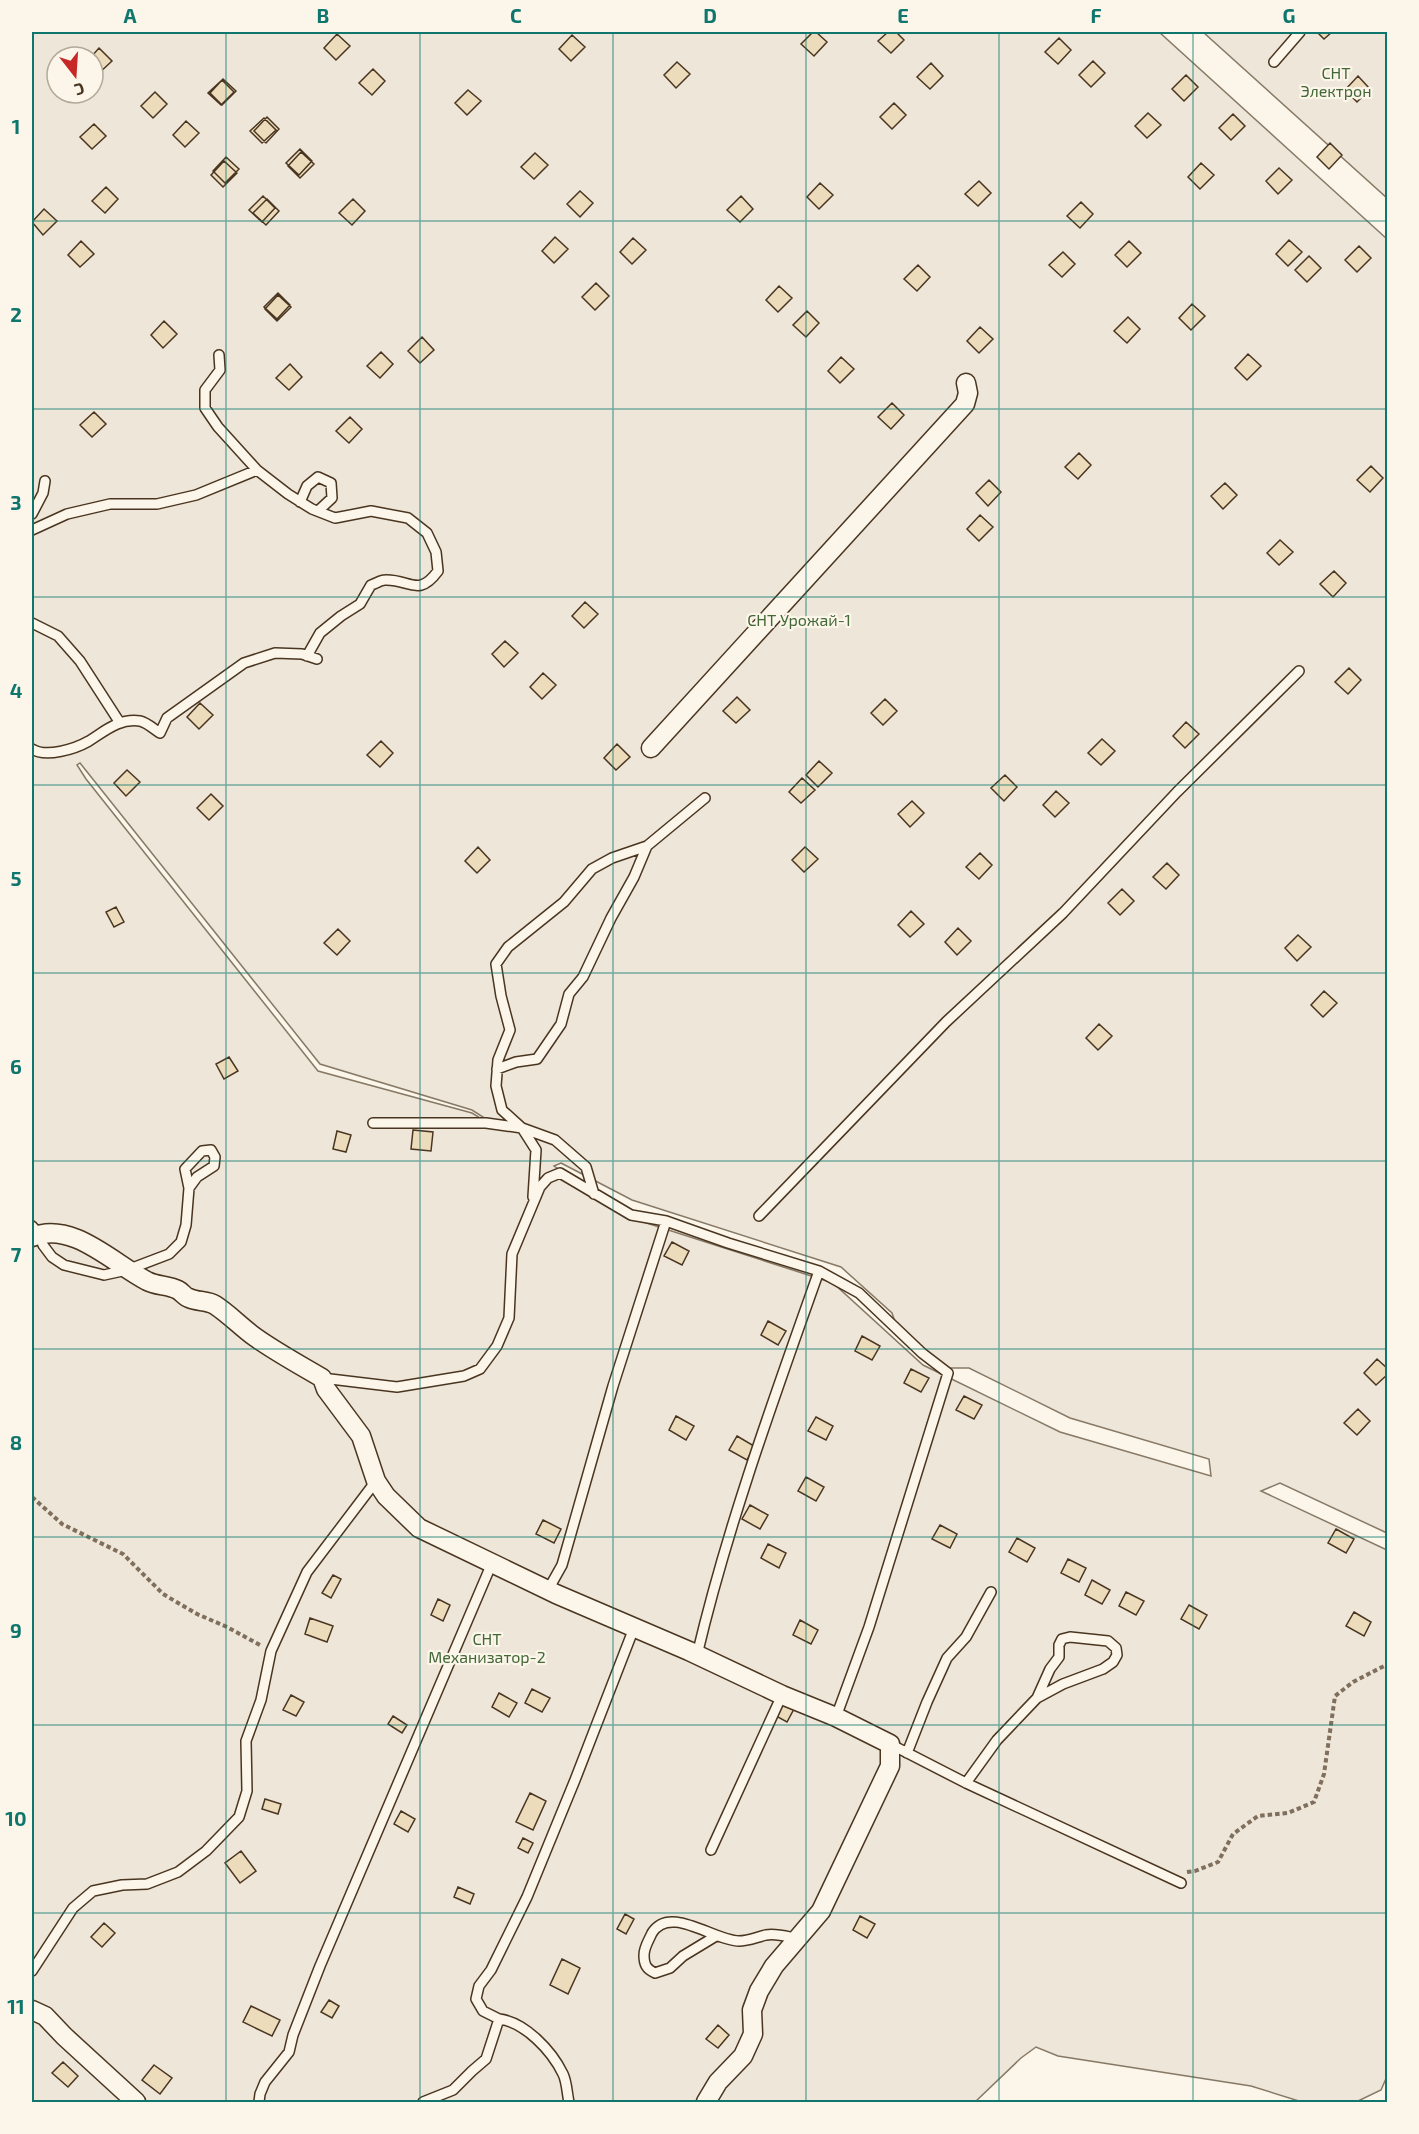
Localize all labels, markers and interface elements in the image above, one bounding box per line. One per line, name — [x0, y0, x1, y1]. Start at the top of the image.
text: A — [123, 3, 137, 27]
text: B — [317, 3, 329, 27]
text: C — [510, 3, 522, 27]
text: D — [703, 3, 717, 27]
text: E — [897, 3, 909, 27]
text: F — [1090, 3, 1102, 27]
text: G — [1283, 3, 1295, 27]
north arrow — [45, 45, 105, 105]
park label: СНТ Электрон — [1301, 63, 1371, 100]
text: С — [72, 79, 87, 100]
text: 1 — [12, 114, 20, 138]
text: 2 — [10, 302, 22, 326]
text: 3 — [10, 490, 22, 514]
park label: СНТ Урожай-1 — [747, 610, 851, 629]
text: 4 — [10, 678, 23, 702]
text: 5 — [10, 866, 22, 890]
text: 6 — [10, 1054, 22, 1078]
text: 7 — [11, 1242, 22, 1266]
text: 8 — [10, 1430, 22, 1454]
text: 9 — [10, 1618, 22, 1642]
park label: СНТ Механизатор-2 — [428, 1629, 546, 1666]
text: 10 — [5, 1806, 27, 1830]
text: 11 — [7, 1994, 25, 2018]

